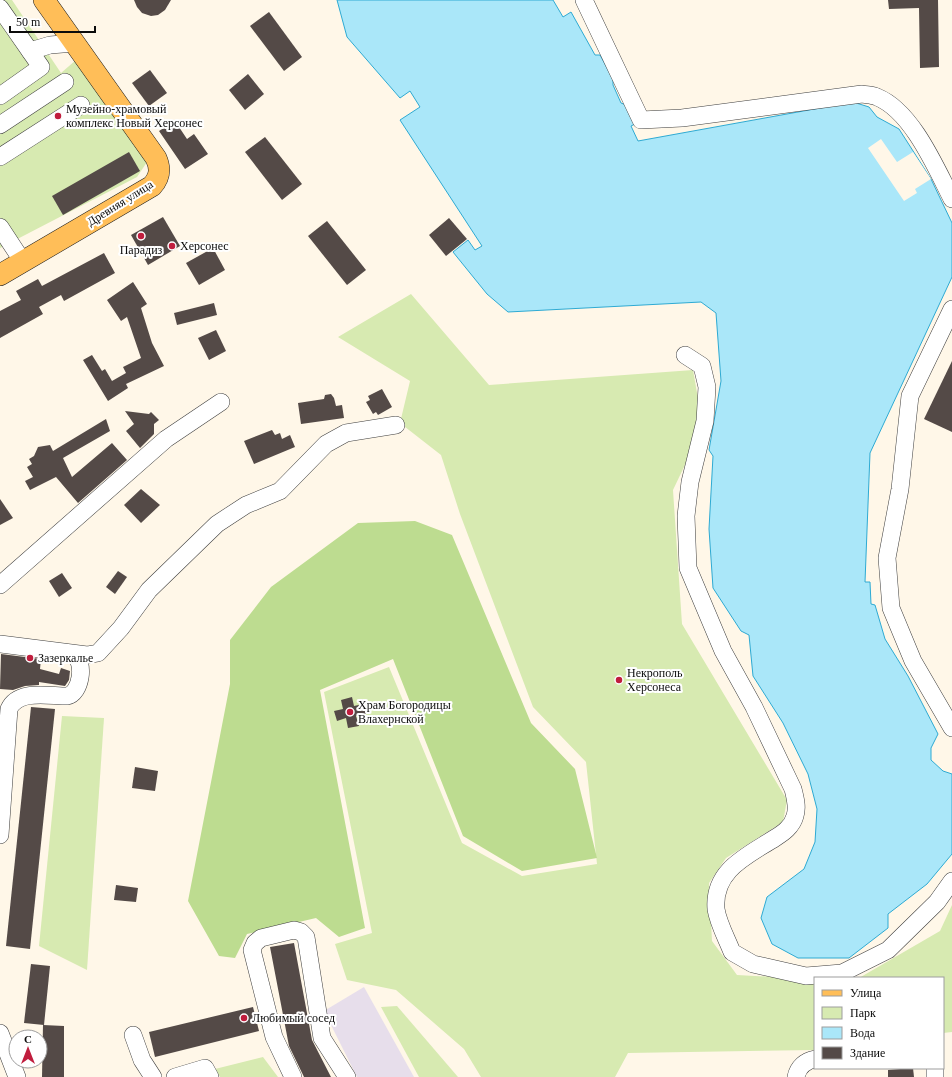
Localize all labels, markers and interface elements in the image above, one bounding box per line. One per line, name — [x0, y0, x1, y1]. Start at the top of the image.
scale bar — [10, 8, 95, 34]
text: 50 m — [16, 15, 41, 29]
place label: Музейно-храмовый комплекс Новый Херсонес — [66, 102, 203, 130]
marker: Музейно-храмовый комплекс Новый Херсонес — [53, 111, 63, 121]
street label: Древняя улица — [84, 177, 156, 229]
marker: Парадиз — [136, 231, 146, 241]
place label: Херсонес — [180, 239, 229, 253]
marker: Херсонес — [167, 241, 177, 251]
place label: Парадиз — [120, 243, 163, 257]
place label: Зазеркалье — [38, 651, 93, 665]
marker: Зазеркалье — [25, 653, 35, 663]
place label: Некрополь Херсонеса — [627, 666, 683, 694]
marker: Некрополь Херсонеса — [614, 675, 624, 685]
place label: Храм Богородицы Влахернской — [358, 698, 451, 726]
marker: Храм Богородицы Влахернской — [345, 707, 355, 717]
legend — [814, 977, 944, 1069]
text: Улица — [850, 986, 882, 1000]
text: Парк — [850, 1006, 876, 1020]
place label: Любимый сосед — [252, 1011, 335, 1025]
marker: Любимый сосед — [239, 1013, 249, 1023]
text: Вода — [850, 1026, 876, 1040]
north arrow — [8, 1029, 48, 1069]
text: С — [24, 1033, 32, 1045]
text: Здание — [850, 1046, 885, 1060]

